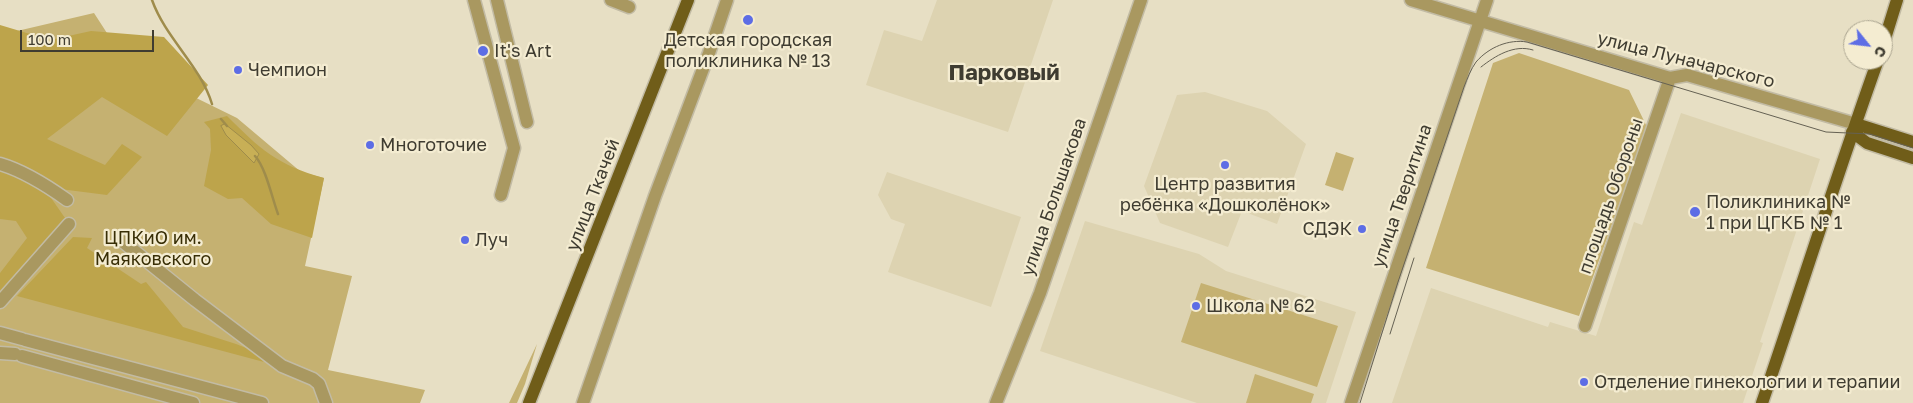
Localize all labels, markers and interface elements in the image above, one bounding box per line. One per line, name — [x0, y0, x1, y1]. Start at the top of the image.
marker: Детская городская поликлиника № 13 — [741, 13, 755, 27]
scale bar — [22, 20, 156, 52]
north arrow — [1843, 20, 1893, 70]
street label: улица Луначарского — [1595, 27, 1777, 93]
place label: Детская городская поликлиника № 13 — [664, 29, 832, 72]
text: 100 m — [28, 30, 71, 48]
place label: It's Art — [494, 40, 552, 62]
marker: It's Art — [476, 44, 490, 58]
text: С — [1871, 44, 1891, 60]
place label: Чемпион — [248, 59, 327, 81]
district label: Парковый — [948, 60, 1060, 86]
marker: Чемпион — [232, 64, 244, 76]
street label: улица Большакова — [1017, 115, 1091, 279]
street label: площадь Обороны — [1574, 115, 1648, 277]
street label: улица Тверитина — [1367, 121, 1437, 271]
place label: Многоточие — [380, 134, 487, 156]
street label: улица Ткачей — [562, 136, 624, 254]
marker: Многоточие — [364, 139, 376, 151]
marker: Центр развития ребёнка «Дошколёнок» — [1219, 159, 1231, 171]
place label: Центр развития ребёнка «Дошколёнок» — [1120, 173, 1330, 215]
place label: Поликлиника № 1 при ЦГКБ № 1 — [1706, 191, 1850, 233]
marker: Поликлиника № 1 при ЦГКБ № 1 — [1688, 205, 1702, 219]
place label: СДЭК — [1303, 218, 1352, 240]
marker: СДЭК — [1356, 223, 1368, 235]
park label: ЦПКиО им. Маяковского — [95, 227, 211, 270]
place label: Луч — [475, 229, 508, 251]
marker: Луч — [459, 234, 471, 246]
place label: Школа № 62 — [1206, 295, 1315, 317]
marker: Школа № 62 — [1190, 300, 1202, 312]
place label: Отделение гинекологии и терапии — [1594, 371, 1900, 393]
marker: Отделение гинекологии и терапии — [1578, 376, 1590, 388]

